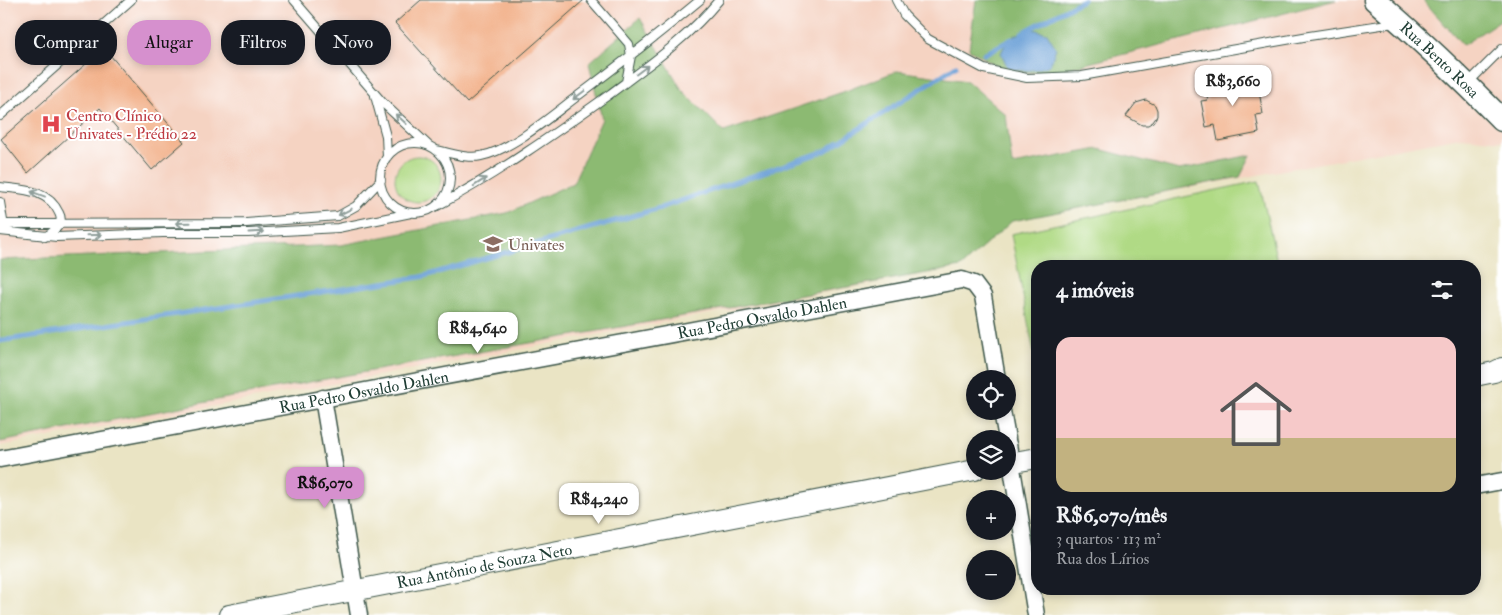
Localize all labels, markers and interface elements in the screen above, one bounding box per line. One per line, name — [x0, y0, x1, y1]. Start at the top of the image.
street label: Rua Bento Rosa — [1395, 18, 1483, 103]
chip: Comprar — [15, 20, 117, 65]
chip: Alugar — [127, 20, 211, 65]
chip: Filtros — [221, 20, 305, 65]
chip: Novo — [315, 20, 391, 65]
pin: R$3,660 — [1187, 64, 1279, 107]
one-way arrow — [635, 65, 649, 75]
text: R$3,660 — [1206, 71, 1260, 91]
one-way arrow — [572, 90, 586, 100]
place label: Centro Clínico Univates - Prédio 22 — [66, 106, 197, 144]
hospital icon: Centro Clínico Univates - Prédio 22 — [40, 113, 62, 135]
one-way arrow — [395, 113, 407, 125]
one-way arrow — [472, 177, 486, 187]
one-way arrow — [31, 189, 47, 198]
one-way arrow — [337, 207, 352, 217]
one-way arrow — [176, 219, 192, 228]
one-way arrow — [248, 228, 264, 237]
one-way arrow — [85, 230, 101, 239]
school or university icon: Univates — [482, 233, 504, 255]
place label: Univates — [508, 235, 564, 255]
icon: filters — [1428, 276, 1456, 304]
text: 4 imóveis — [1056, 277, 1134, 304]
street label: Rua Pedro Osvaldo Dahlen — [676, 293, 848, 344]
pin: R$4,640 — [432, 312, 524, 354]
text: R$4,640 — [449, 318, 507, 338]
street label: Rua Pedro Osvaldo Dahlen — [278, 367, 450, 418]
icon: home — [1211, 369, 1301, 459]
map controls — [966, 370, 1016, 600]
button: locate — [966, 370, 1016, 420]
button: layers — [966, 430, 1016, 480]
pin: R$6,070 — [279, 466, 371, 509]
text: R$6,070 — [297, 473, 353, 493]
pin: R$4,240 — [553, 482, 645, 525]
text: R$4,240 — [570, 489, 628, 509]
button: + — [966, 490, 1016, 540]
text: R$6,070/mês — [1056, 502, 1167, 529]
text: 3 quartos · 113 m² — [1056, 529, 1161, 549]
street label: Rua Antônio de Souza Neto — [395, 539, 574, 593]
text: Rua dos Lírios — [1056, 549, 1149, 569]
button: − — [966, 550, 1016, 600]

